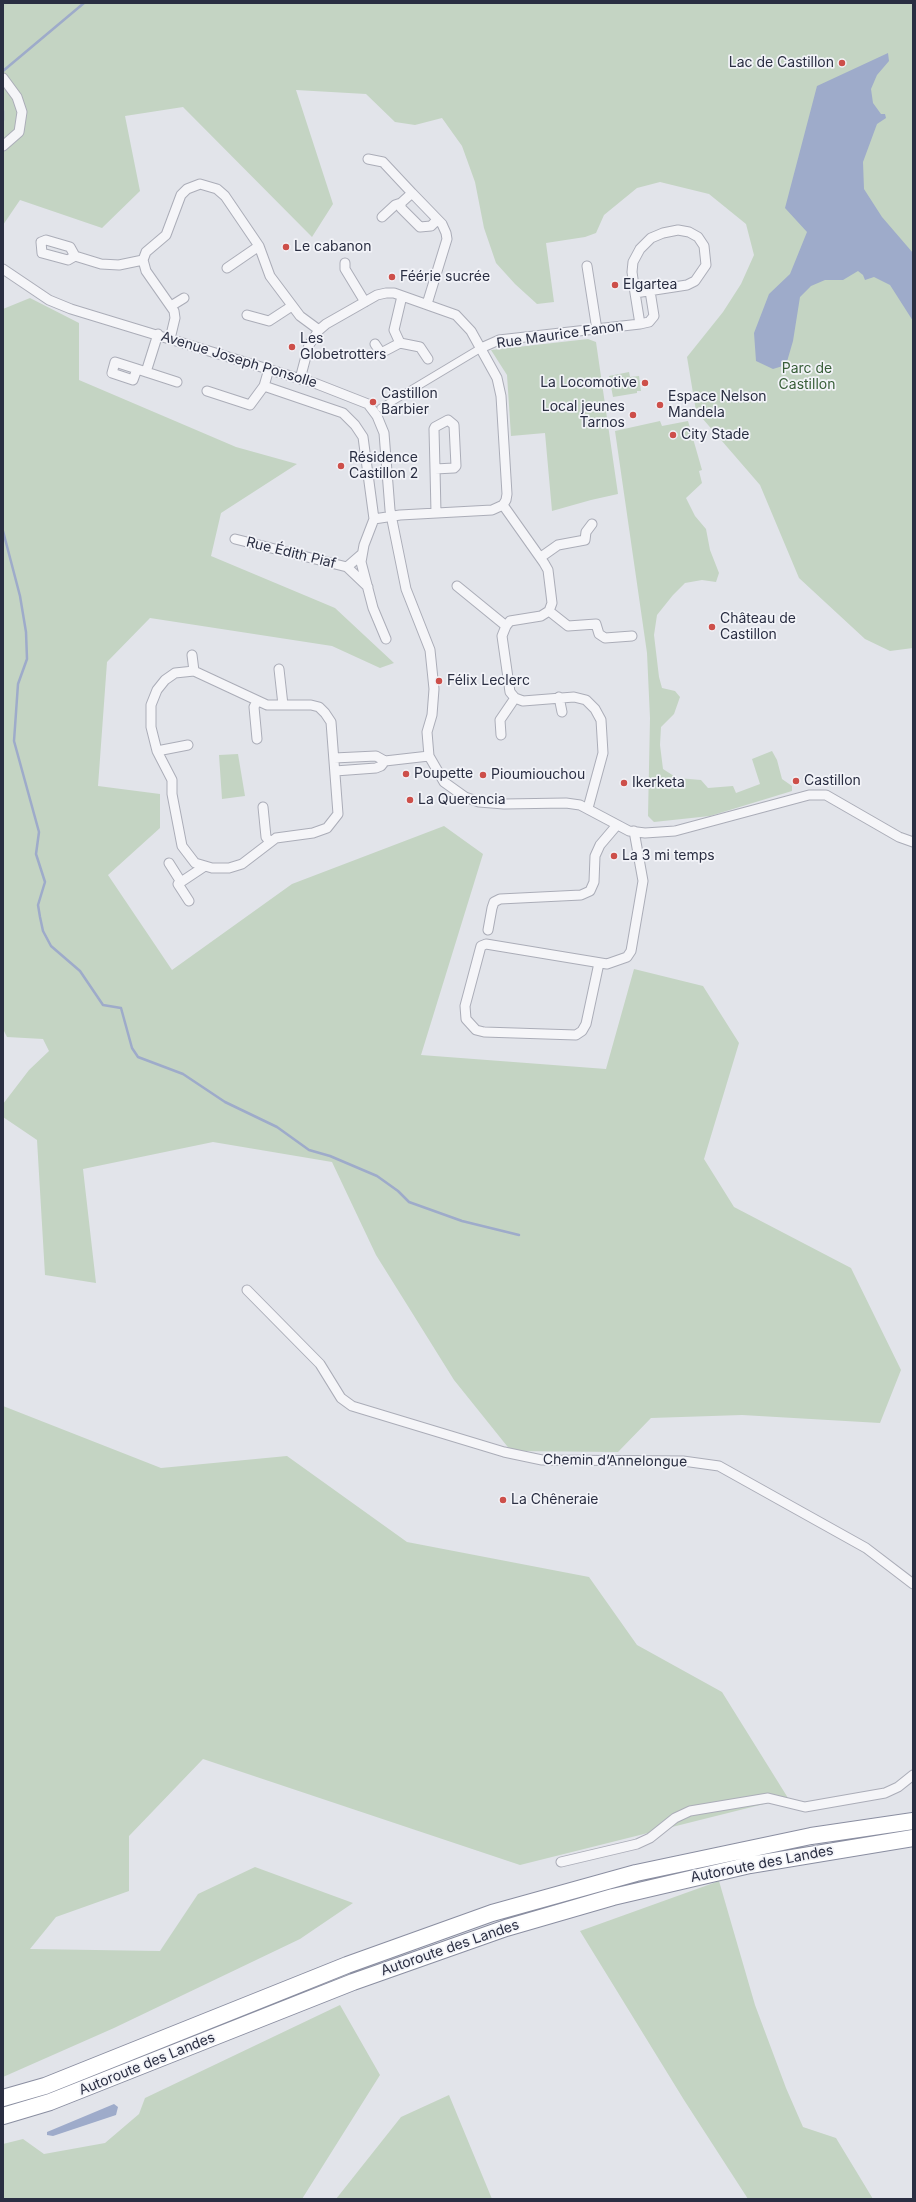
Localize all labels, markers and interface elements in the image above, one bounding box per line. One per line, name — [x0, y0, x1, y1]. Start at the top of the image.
place label: Lac de Castillon — [729, 55, 834, 71]
marker: Lac de Castillon — [837, 58, 847, 68]
place label: Le cabanon — [294, 239, 372, 255]
marker: Le cabanon — [281, 242, 291, 252]
place label: Féérie sucrée — [400, 269, 490, 285]
marker: Féérie sucrée — [387, 272, 397, 282]
place label: Elgartea — [623, 277, 677, 293]
marker: Elgartea — [610, 280, 620, 290]
street label: Rue Maurice Fanon — [496, 318, 624, 352]
street label: Avenue Joseph Ponsolle — [159, 328, 319, 392]
place label: Les Globetrotters — [300, 331, 386, 364]
marker: Les Globetrotters — [287, 342, 297, 352]
park label: Parc de Castillon — [779, 361, 835, 394]
place label: La Locomotive — [540, 375, 637, 391]
marker: La Locomotive — [640, 378, 650, 388]
place label: Castillon Barbier — [381, 386, 438, 418]
place label: Espace Nelson Mandela — [668, 389, 767, 422]
marker: Castillon Barbier — [368, 397, 378, 407]
place label: Local jeunes Tarnos — [542, 399, 625, 432]
marker: Espace Nelson Mandela — [655, 400, 665, 410]
marker: Local jeunes Tarnos — [628, 410, 638, 420]
place label: City Stade — [681, 427, 750, 443]
marker: City Stade — [668, 430, 678, 440]
place label: Résidence Castillon 2 — [349, 450, 418, 482]
marker: Résidence Castillon 2 — [336, 461, 346, 471]
street label: Rue Édith Piaf — [244, 534, 338, 572]
place label: Château de Castillon — [720, 611, 796, 644]
marker: Château de Castillon — [707, 622, 717, 632]
place label: Félix Leclerc — [447, 673, 530, 689]
marker: Félix Leclerc — [434, 676, 444, 686]
place label: Poupette — [414, 766, 473, 782]
place label: Pioumiouchou — [491, 767, 585, 783]
marker: Poupette — [401, 769, 411, 779]
marker: Pioumiouchou — [478, 770, 488, 780]
place label: Castillon — [804, 773, 861, 789]
place label: Ikerketa — [632, 775, 685, 791]
marker: Castillon — [791, 776, 801, 786]
marker: Ikerketa — [619, 778, 629, 788]
place label: La Querencia — [418, 792, 506, 808]
marker: La Querencia — [405, 795, 415, 805]
place label: La 3 mi temps — [622, 848, 715, 864]
marker: La 3 mi temps — [609, 851, 619, 861]
street label: Chemin d’Annelongue — [543, 1451, 687, 1471]
place label: La Chêneraie — [511, 1492, 598, 1508]
marker: La Chêneraie — [498, 1495, 508, 1505]
street label: Autoroute des Landes — [689, 1842, 835, 1886]
street label: Autoroute des Landes — [379, 1916, 521, 1980]
street label: Autoroute des Landes — [77, 2029, 217, 2099]

